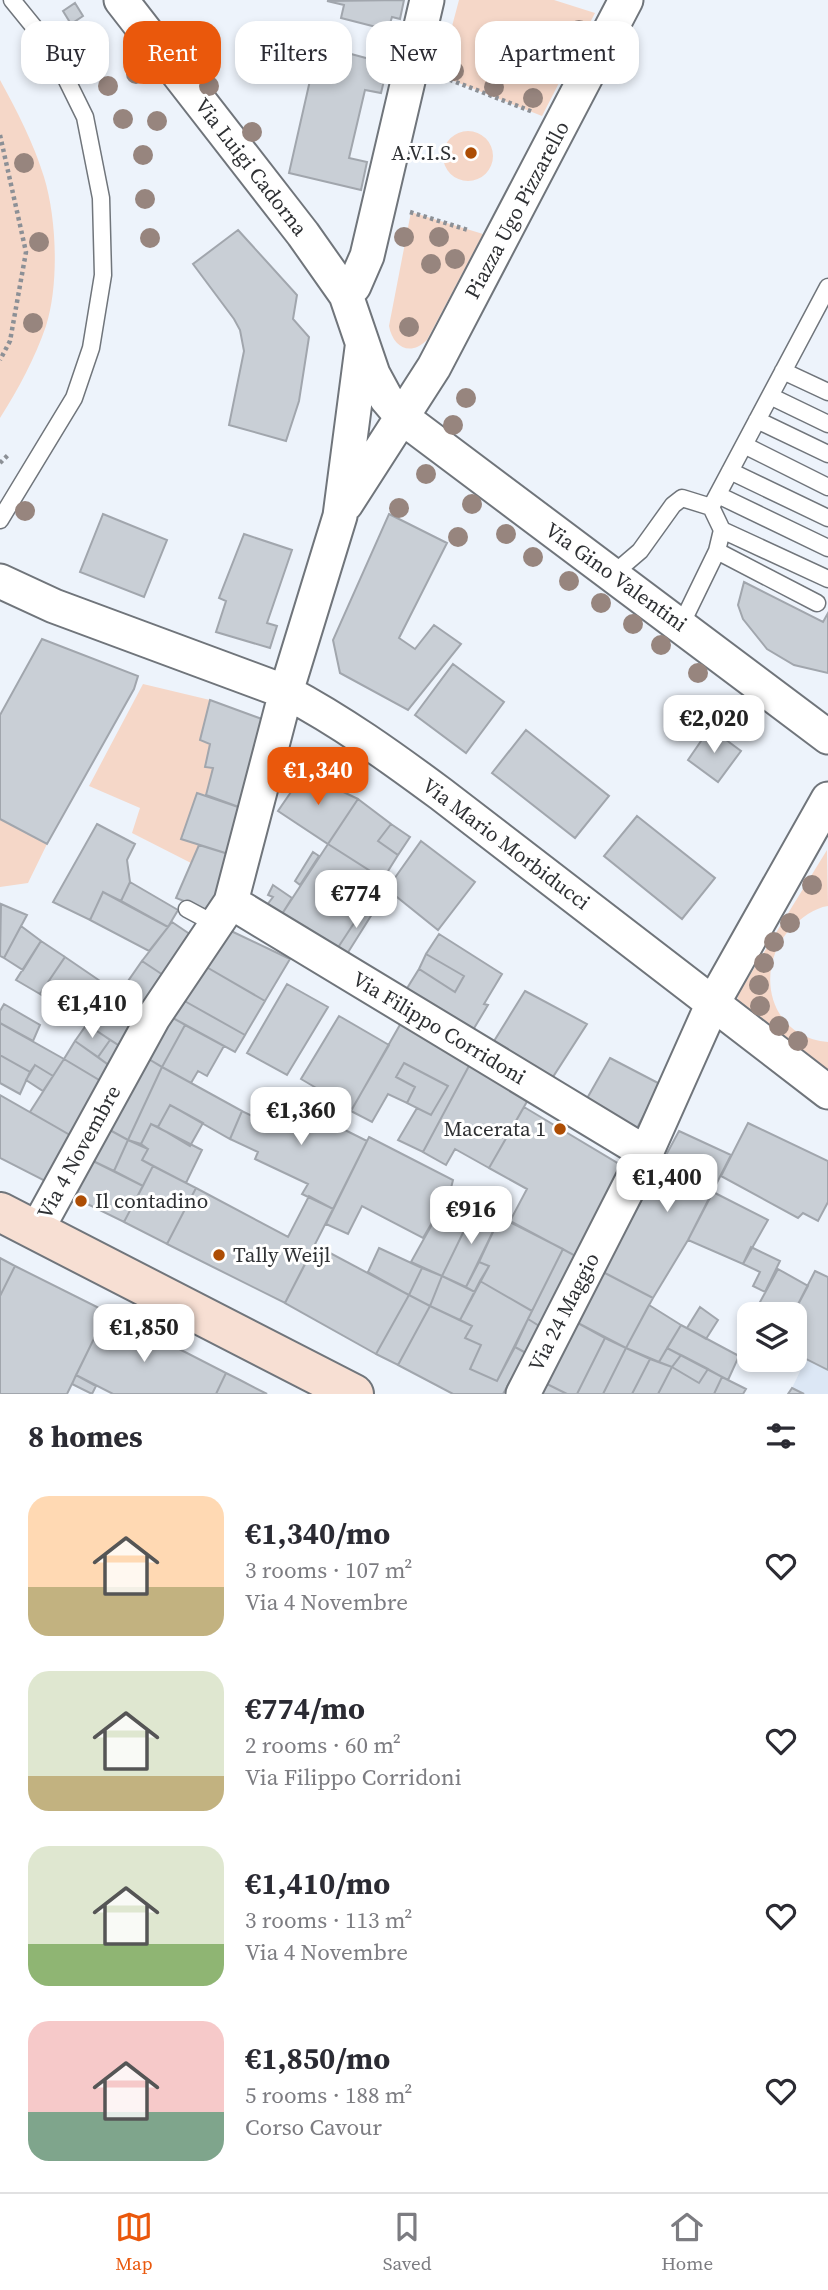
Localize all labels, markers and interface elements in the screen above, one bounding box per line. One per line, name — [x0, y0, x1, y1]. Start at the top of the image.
chip: Buy — [21, 21, 109, 84]
chip: Rent — [123, 21, 221, 84]
chip: Filters — [235, 21, 352, 84]
chip: New — [366, 21, 461, 84]
chip: Apartment — [475, 21, 639, 84]
street label: Via Luigi Cadorna — [188, 92, 315, 242]
street label: Piazza Ugo Pizzarello — [457, 116, 576, 304]
place label: A.V.I.S. — [391, 138, 457, 167]
marker: A.V.I.S. — [463, 145, 479, 161]
street label: Via Gino Valentini — [539, 515, 693, 638]
pin: €2,020 — [657, 696, 771, 755]
text: €2,020 — [679, 702, 749, 734]
pin: €1,340 — [261, 748, 375, 807]
text: €1,340 — [283, 754, 353, 786]
street label: Via Mario Morbiducci — [416, 771, 596, 916]
pin: €774 — [315, 870, 397, 930]
text: €774 — [331, 877, 381, 909]
street label: Via Filippo Corridoni — [347, 964, 531, 1091]
pin: €1,410 — [35, 981, 149, 1040]
text: €1,410 — [57, 987, 127, 1019]
street label: Via 4 Novembre — [30, 1080, 127, 1224]
pin: €1,360 — [244, 1088, 358, 1147]
text: €1,360 — [266, 1094, 336, 1126]
place label: Macerata 1 — [444, 1114, 546, 1143]
marker: Macerata 1 — [552, 1121, 568, 1137]
pin: €1,400 — [610, 1154, 724, 1214]
text: €1,400 — [632, 1161, 702, 1193]
place label: Il contadino — [95, 1186, 208, 1215]
pin: €916 — [430, 1186, 512, 1246]
marker: Il contadino — [73, 1193, 89, 1209]
text: €916 — [446, 1193, 496, 1225]
place label: Tally Weijl — [233, 1240, 331, 1269]
marker: Tally Weijl — [211, 1247, 227, 1263]
street label: Via 24 Maggio — [521, 1247, 606, 1376]
map controls — [737, 1302, 807, 1372]
button: layers — [737, 1302, 807, 1372]
pin: €1,850 — [87, 1304, 201, 1364]
text: €1,850 — [109, 1311, 179, 1343]
text: 8 homes — [28, 1416, 143, 1457]
icon: filters — [762, 1417, 800, 1455]
text: €1,340/mo — [245, 1513, 390, 1554]
icon: home — [84, 1524, 168, 1608]
icon: heart — [762, 1547, 800, 1585]
text: 3 rooms · 107 m² — [245, 1554, 412, 1586]
text: Via 4 Novembre — [245, 1586, 408, 1618]
text: €774/mo — [245, 1688, 365, 1729]
icon: home — [84, 1699, 168, 1783]
icon: heart — [762, 1722, 800, 1760]
text: 2 rooms · 60 m² — [245, 1729, 401, 1761]
text: Via Filippo Corridoni — [245, 1761, 462, 1793]
text: €1,410/mo — [245, 1863, 390, 1904]
icon: home — [84, 1874, 168, 1958]
icon: heart — [762, 1897, 800, 1935]
text: 3 rooms · 113 m² — [245, 1904, 412, 1936]
text: Via 4 Novembre — [245, 1936, 408, 1968]
text: €1,850/mo — [245, 2038, 390, 2079]
icon: home — [84, 2049, 168, 2133]
icon: heart — [762, 2072, 800, 2110]
text: 5 rooms · 188 m² — [245, 2079, 412, 2111]
text: Corso Cavour — [245, 2111, 382, 2143]
tab: Map — [115, 2208, 153, 2276]
tab: Saved — [383, 2208, 431, 2276]
tab: Home — [661, 2208, 713, 2276]

